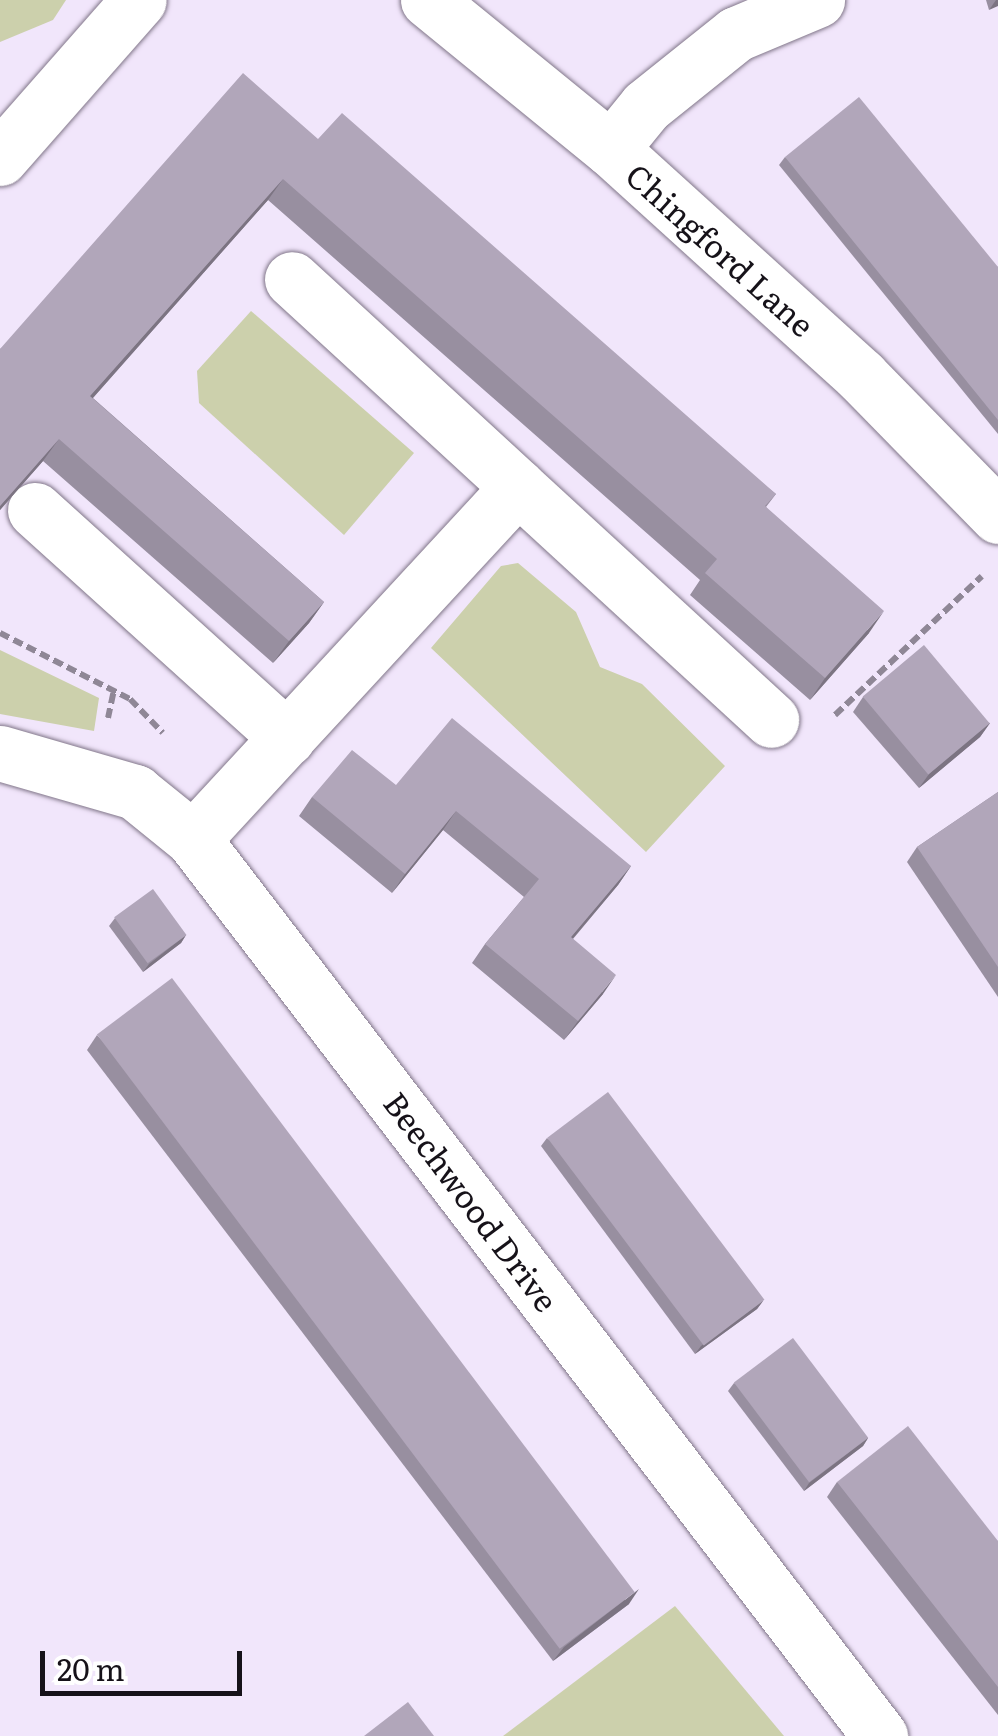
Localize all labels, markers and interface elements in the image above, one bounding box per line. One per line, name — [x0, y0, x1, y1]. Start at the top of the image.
street label: Chingford Lane — [619, 155, 823, 343]
street label: Beechwood Drive — [377, 1084, 567, 1318]
scale bar — [45, 1631, 248, 1693]
text: 20 m — [57, 1646, 125, 1690]

